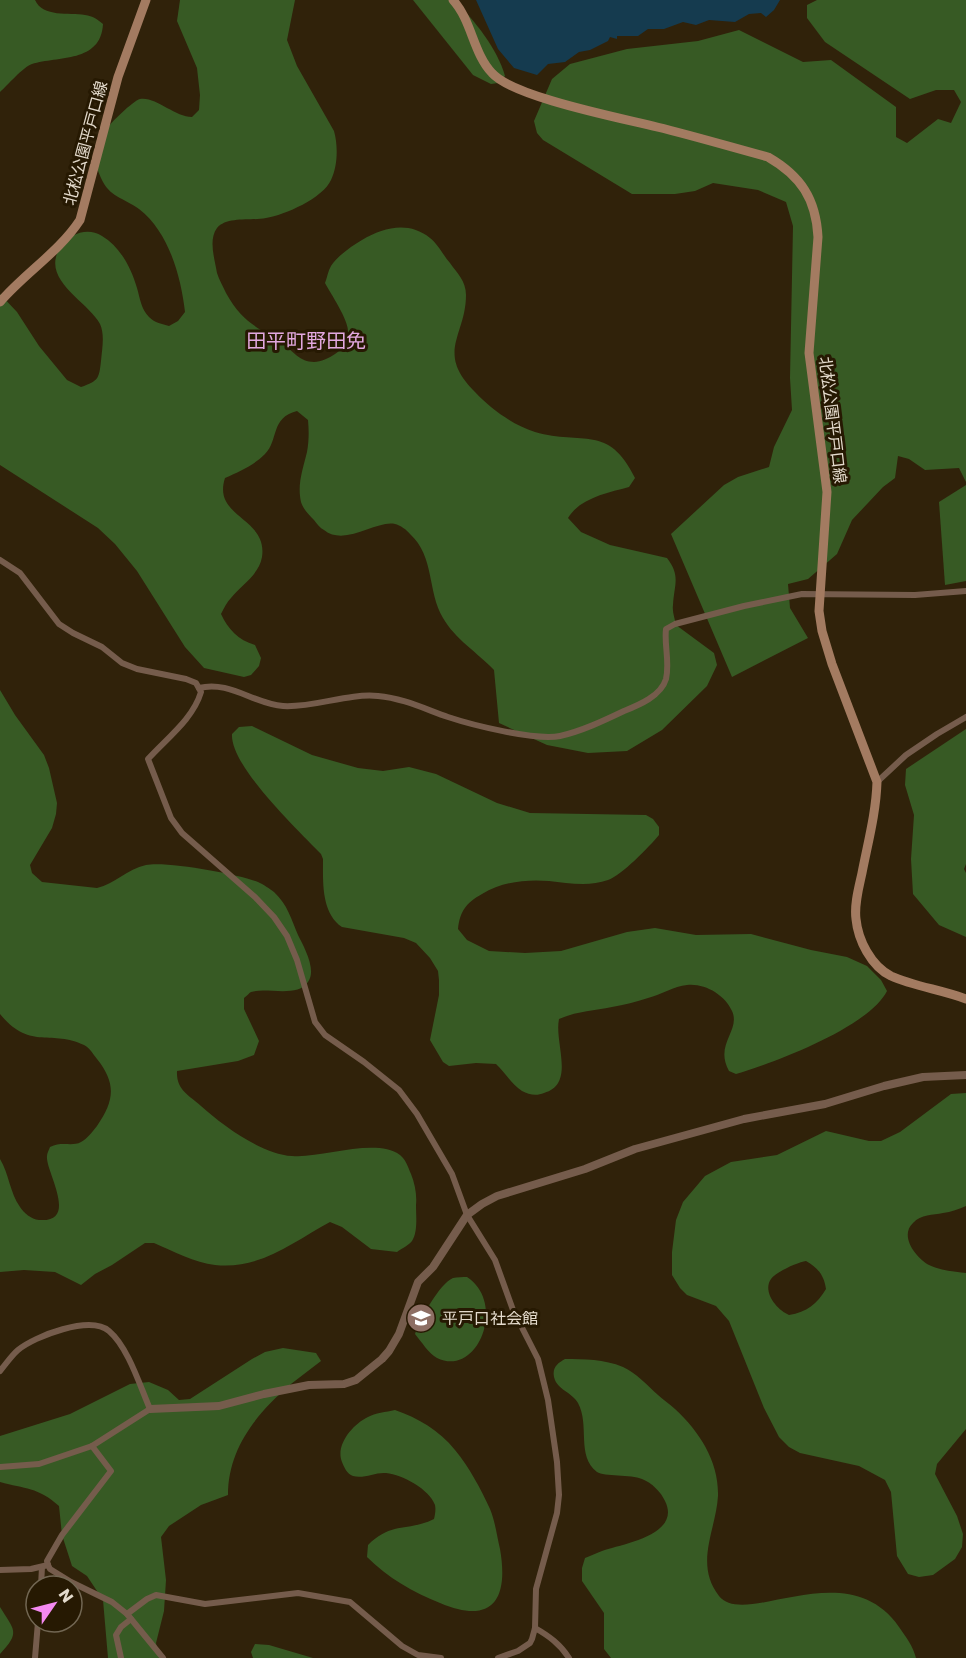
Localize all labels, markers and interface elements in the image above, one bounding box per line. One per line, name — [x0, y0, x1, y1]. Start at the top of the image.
street label: 北松公園平戸口線 — [58, 78, 113, 208]
district label: 田平町野田免 — [246, 327, 366, 355]
street label: 北松公園平戸口線 — [813, 355, 852, 485]
school or university icon: 平戸口社会館 — [405, 1302, 437, 1334]
place label: 平戸口社会館 — [442, 1307, 538, 1330]
north arrow — [24, 1574, 84, 1634]
text: N — [53, 1584, 79, 1607]

